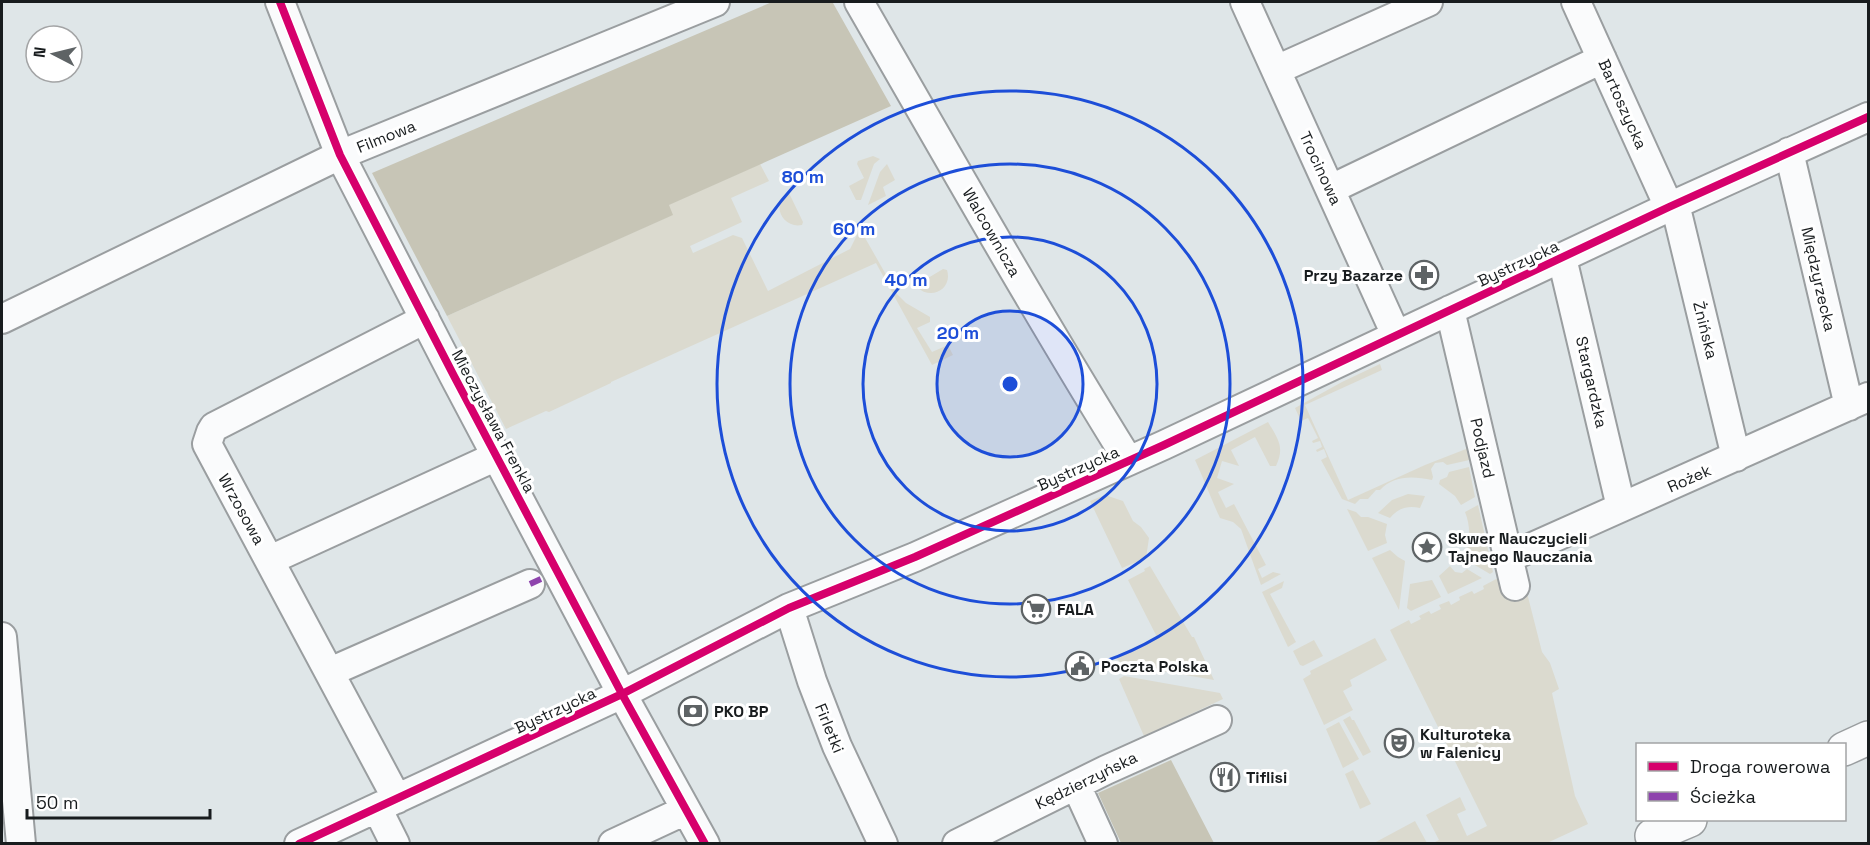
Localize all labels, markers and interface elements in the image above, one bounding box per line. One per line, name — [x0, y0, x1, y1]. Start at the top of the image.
north arrow — [24, 24, 84, 84]
text: N — [29, 46, 51, 59]
street label: Bartoszycka — [1593, 56, 1652, 153]
street label: Filmowa — [354, 115, 419, 158]
street label: Trocinowa — [1294, 128, 1347, 208]
text: 80 m — [782, 165, 824, 188]
street label: Walcownicza — [958, 184, 1026, 281]
text: 60 m — [833, 217, 875, 240]
street label: Międzyrzecka — [1796, 225, 1841, 333]
street label: Bystrzycka — [1474, 235, 1562, 291]
pharmacy icon: Przy Bazarze — [1408, 259, 1440, 291]
place label: Przy Bazarze — [1304, 265, 1403, 286]
text: 40 m — [884, 268, 928, 291]
street label: Żnińska — [1688, 299, 1723, 361]
text: 20 m — [937, 321, 979, 344]
street label: Stargardzka — [1571, 334, 1612, 430]
street label: Mieczysława Frenkla — [447, 346, 540, 497]
centre of rings — [1000, 374, 1020, 394]
street label: Podjazd — [1465, 416, 1500, 480]
street label: Bystrzycka — [1034, 441, 1122, 496]
street label: Rożek — [1664, 459, 1715, 497]
street label: Wrzosowa — [213, 470, 270, 548]
place label: Skwer Nauczycieli Tajnego Nauczania — [1448, 528, 1592, 567]
place icon: Skwer Nauczycieli Tajnego Nauczania — [1411, 531, 1443, 563]
supermarket icon: FALA — [1020, 593, 1052, 625]
place label: FALA — [1057, 599, 1094, 620]
public building icon: Poczta Polska — [1064, 650, 1096, 682]
place label: Poczta Polska — [1101, 656, 1208, 677]
street label: Bystrzycka — [511, 682, 599, 738]
bank icon: PKO BP — [677, 695, 709, 727]
street label: Firletki — [810, 700, 849, 756]
place label: PKO BP — [714, 701, 769, 722]
place label: Kulturoteka w Falenicy — [1420, 724, 1511, 763]
theatre icon: Kulturoteka w Falenicy — [1383, 727, 1415, 759]
legend — [1636, 743, 1846, 821]
street label: Kędzierzyńska — [1032, 747, 1141, 814]
text: Droga rowerowa — [1690, 755, 1830, 778]
restaurant icon: Tiflisi — [1209, 761, 1241, 793]
place label: Tiflisi — [1246, 767, 1287, 788]
scale bar — [27, 782, 210, 820]
text: Ścieżka — [1690, 785, 1756, 808]
text: 50 m — [36, 791, 78, 814]

